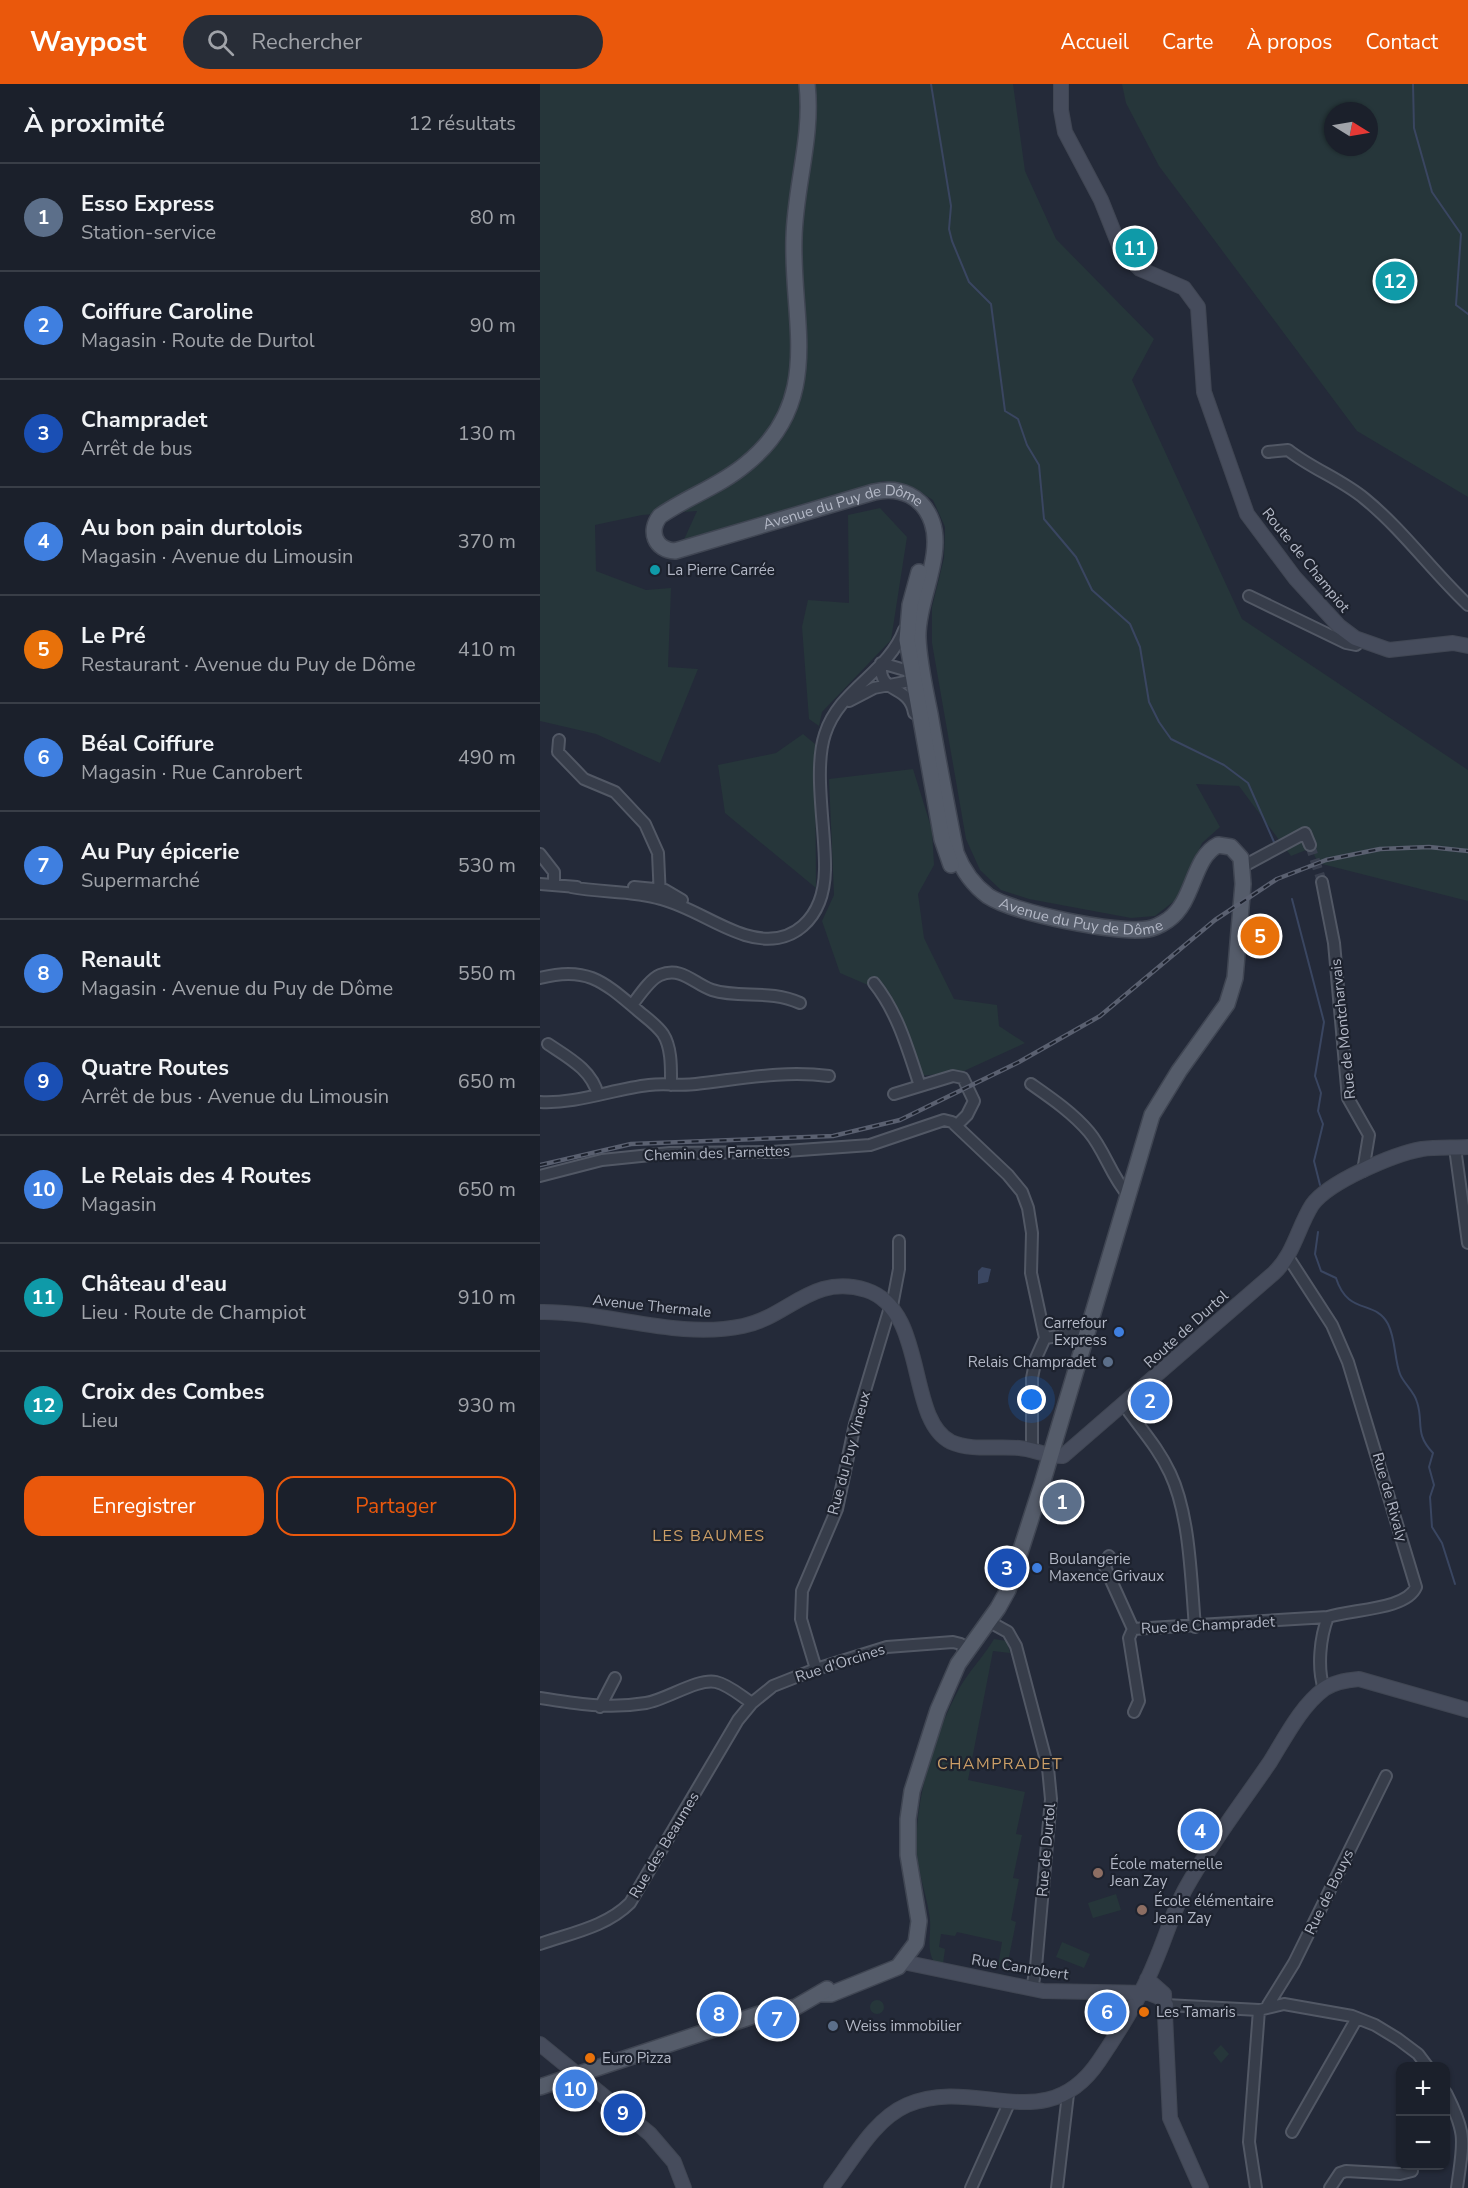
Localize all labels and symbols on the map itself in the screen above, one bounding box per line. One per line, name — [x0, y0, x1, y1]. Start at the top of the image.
north arrow — [1324, 102, 1378, 156]
pin: 11 — [1116, 226, 1154, 270]
pin: 12 — [1376, 258, 1414, 304]
street label: Avenue du Puy de Dôme — [761, 480, 928, 534]
street label: Route de Champiot — [1258, 503, 1355, 617]
place label: La Pierre Carrée — [667, 560, 775, 580]
marker: La Pierre Carrée — [648, 563, 662, 577]
street label: Avenue du Puy de Dôme — [996, 893, 1166, 940]
pin: 5 — [1240, 914, 1280, 958]
street label: Rue de Montcharvais — [1326, 958, 1360, 1100]
street label: Chemin des Farnettes — [644, 1140, 790, 1166]
street label: Route de Durtol — [1139, 1285, 1233, 1372]
street label: Avenue Thermale — [592, 1290, 712, 1322]
place label: Carrefour Express — [1044, 1313, 1108, 1350]
marker: Carrefour Express — [1112, 1325, 1126, 1339]
place label: Relais Champradet — [968, 1352, 1097, 1372]
marker: Relais Champradet — [1101, 1355, 1115, 1369]
pin: 2 — [1130, 1378, 1170, 1424]
your location — [1017, 1385, 1046, 1414]
street label: Rue du Puy Vineux — [823, 1389, 875, 1517]
street label: Rue de Rivaly — [1368, 1450, 1412, 1544]
pin: 1 — [1042, 1480, 1082, 1524]
district label: LES BAUMES — [652, 1525, 766, 1547]
pin: 3 — [988, 1546, 1026, 1590]
place label: Boulangerie Maxence Grivaux — [1049, 1549, 1164, 1586]
marker: Boulangerie Maxence Grivaux — [1030, 1561, 1044, 1575]
street label: Rue de Champradet — [1140, 1611, 1276, 1638]
street label: Rue d'Orcines — [793, 1639, 887, 1687]
district label: CHAMPRADET — [937, 1753, 1063, 1775]
street label: Rue des Beaumes — [624, 1788, 704, 1902]
street label: Rue de Durtol — [1032, 1802, 1060, 1898]
pin: 4 — [1180, 1808, 1220, 1854]
street label: Rue de Bouys — [1300, 1846, 1358, 1938]
place label: École maternelle Jean Zay — [1109, 1854, 1223, 1891]
marker: École maternelle Jean Zay — [1091, 1866, 1105, 1880]
place label: École élémentaire Jean Zay — [1153, 1891, 1274, 1928]
marker: École élémentaire Jean Zay — [1135, 1903, 1149, 1917]
street label: Rue Canrobert — [970, 1949, 1071, 1985]
pin: 6 — [1088, 1990, 1126, 2034]
pin: 8 — [700, 1992, 738, 2036]
pin: 7 — [758, 1996, 796, 2042]
place label: Les Tamaris — [1156, 2002, 1236, 2022]
marker: Les Tamaris — [1137, 2005, 1151, 2019]
place label: Weiss immobilier — [845, 2016, 962, 2036]
marker: Weiss immobilier — [826, 2019, 840, 2033]
place label: Euro Pizza — [602, 2048, 671, 2068]
marker: Euro Pizza — [583, 2051, 597, 2065]
pin: 10 — [555, 2066, 594, 2112]
pin: 9 — [604, 2090, 643, 2136]

